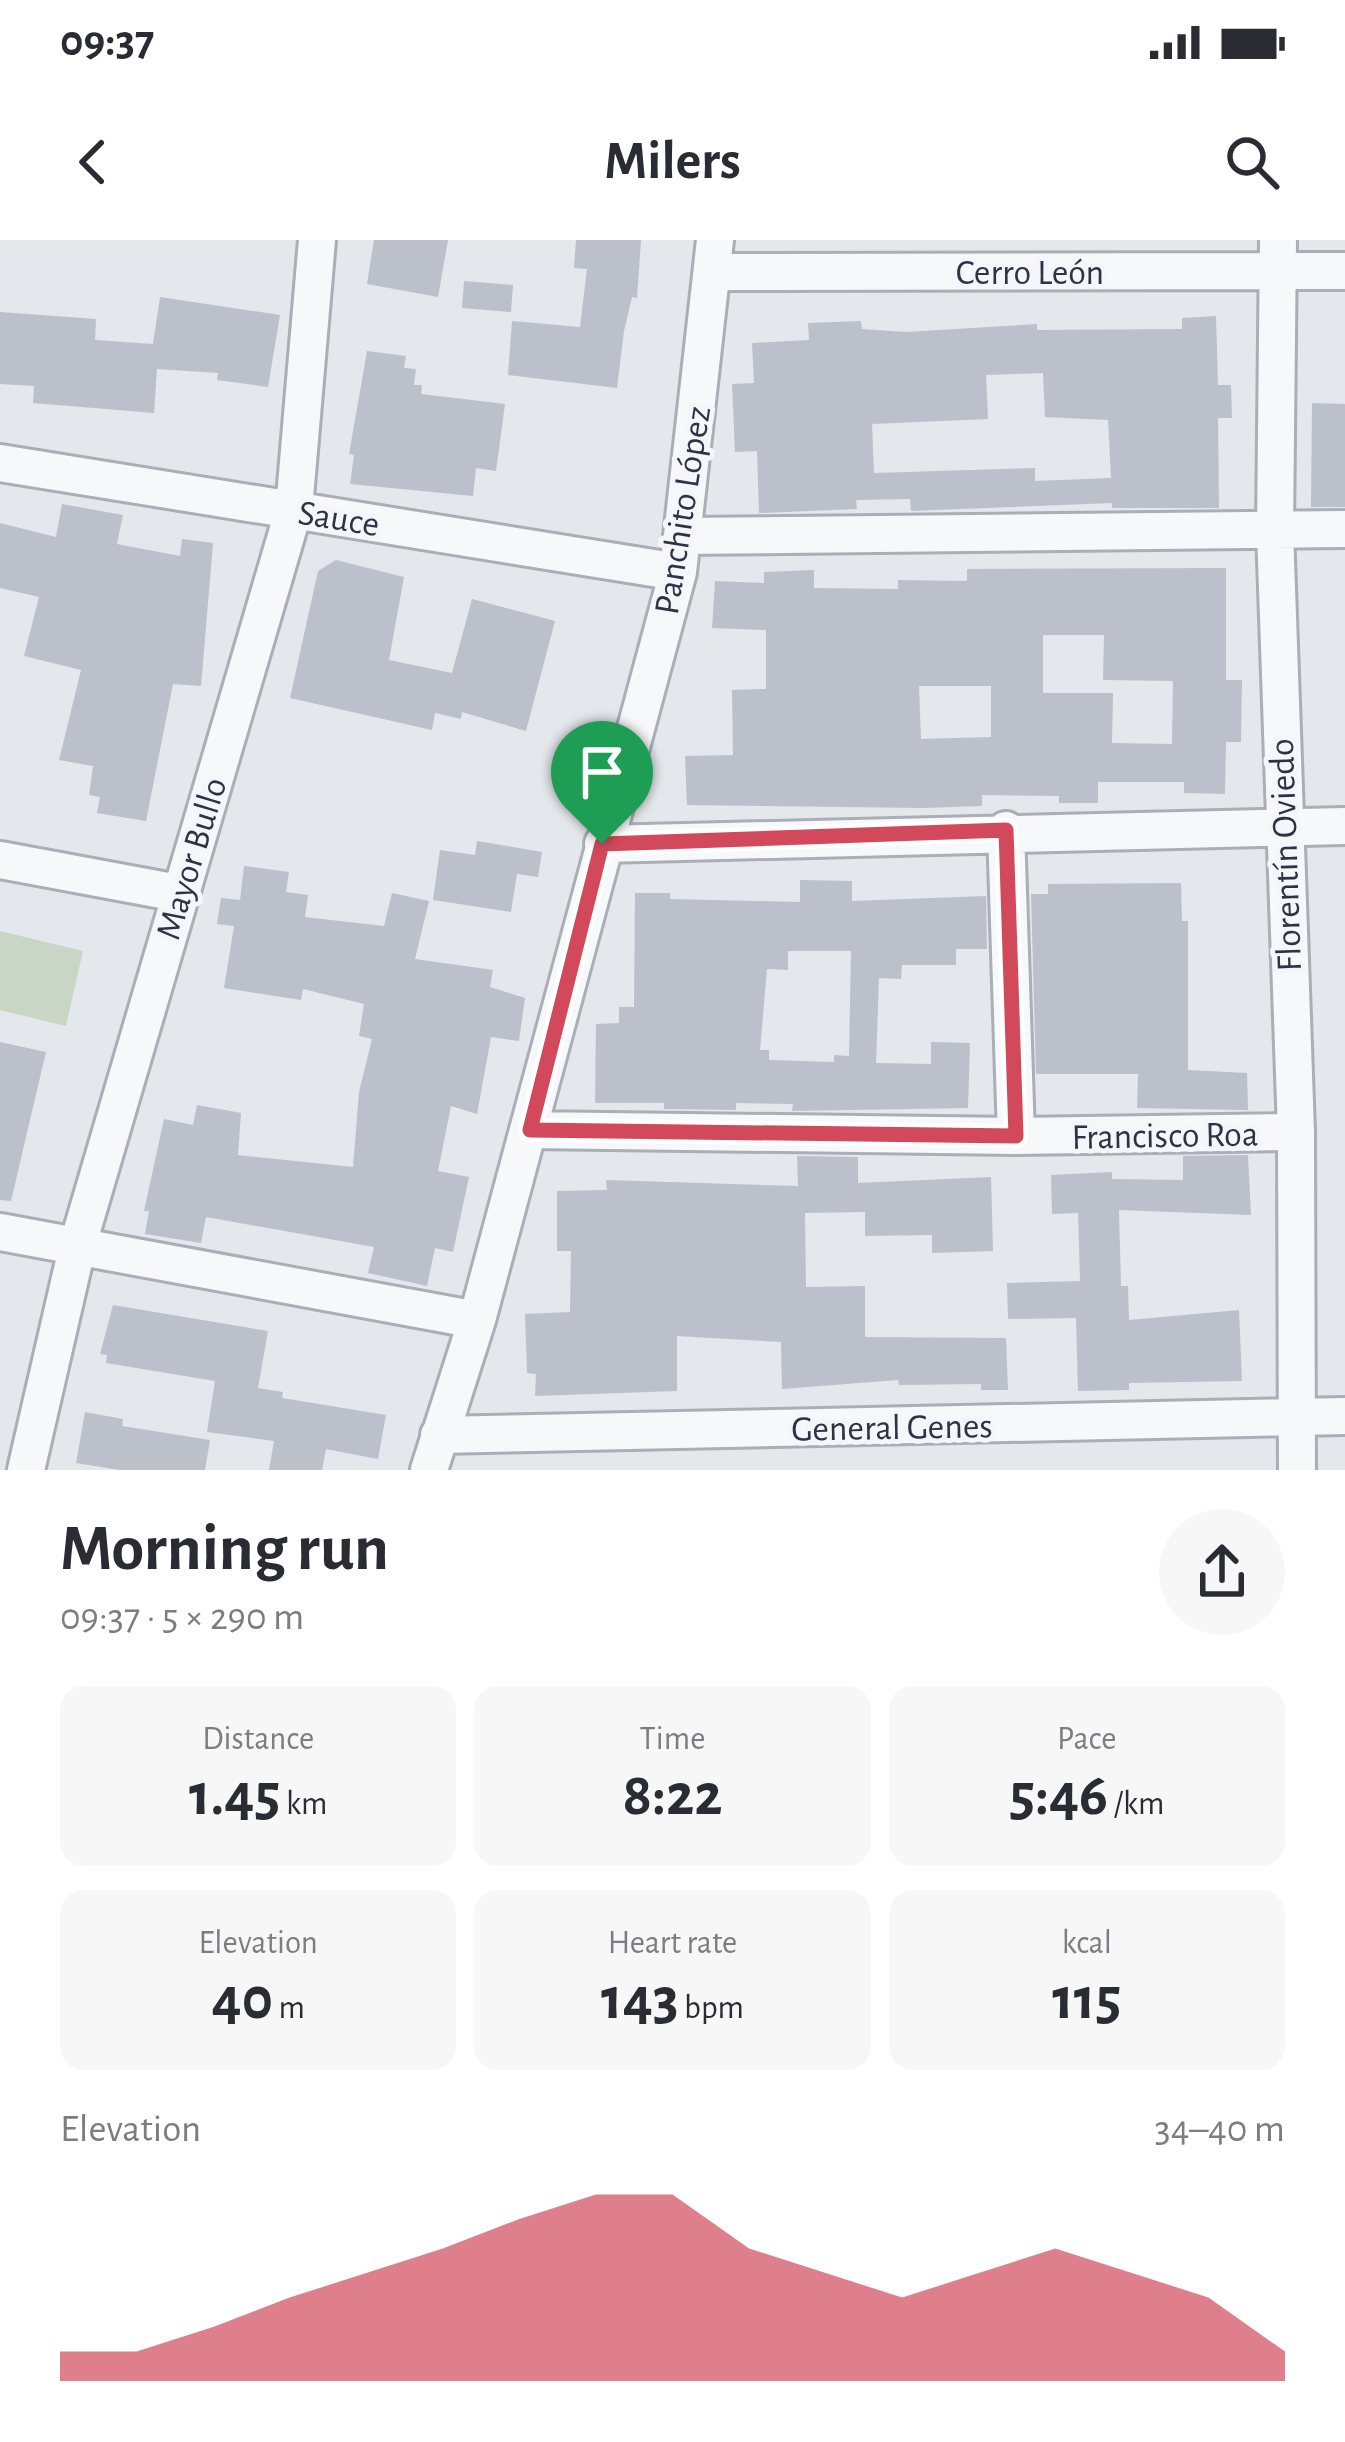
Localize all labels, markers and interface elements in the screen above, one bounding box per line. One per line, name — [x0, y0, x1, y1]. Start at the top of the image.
text: 09:37 — [60, 19, 154, 64]
icon: back — [60, 129, 126, 195]
icon: search — [1219, 129, 1285, 195]
text: Milers — [604, 135, 741, 189]
street label: Cerro León — [956, 255, 1104, 291]
street label: Panchito López — [649, 404, 717, 617]
street label: Sauce — [296, 495, 382, 543]
pin — [551, 721, 653, 844]
street label: Florentín Oviedo — [1264, 738, 1308, 972]
icon: arrive — [569, 739, 635, 805]
street label: Mayor Bullo — [150, 773, 234, 944]
street label: Francisco Roa — [1071, 1116, 1259, 1156]
street label: General Genes — [791, 1408, 993, 1448]
button: share — [1159, 1509, 1285, 1635]
text: Morning run — [60, 1516, 389, 1582]
text: 09:37 · 5 × 290 m — [60, 1598, 304, 1637]
text: Distance — [202, 1723, 314, 1756]
text: Time — [640, 1723, 705, 1756]
text: Pace — [1057, 1723, 1117, 1756]
text: 1.45 — [189, 1766, 280, 1826]
text: 8:22 — [623, 1766, 722, 1826]
text: 5:46 — [1009, 1766, 1108, 1826]
text: km — [280, 1788, 327, 1821]
text: /km — [1108, 1788, 1164, 1821]
text: Elevation — [199, 1927, 318, 1960]
text: Heart rate — [608, 1927, 737, 1960]
text: kcal — [1062, 1927, 1112, 1960]
text: 40 — [212, 1970, 273, 2030]
text: 143 — [601, 1970, 679, 2030]
text: 115 — [1052, 1970, 1121, 2030]
text: m — [273, 1992, 305, 2025]
text: bpm — [679, 1992, 744, 2025]
text: Elevation — [60, 2110, 201, 2149]
text: 34–40 m — [1155, 2110, 1285, 2149]

